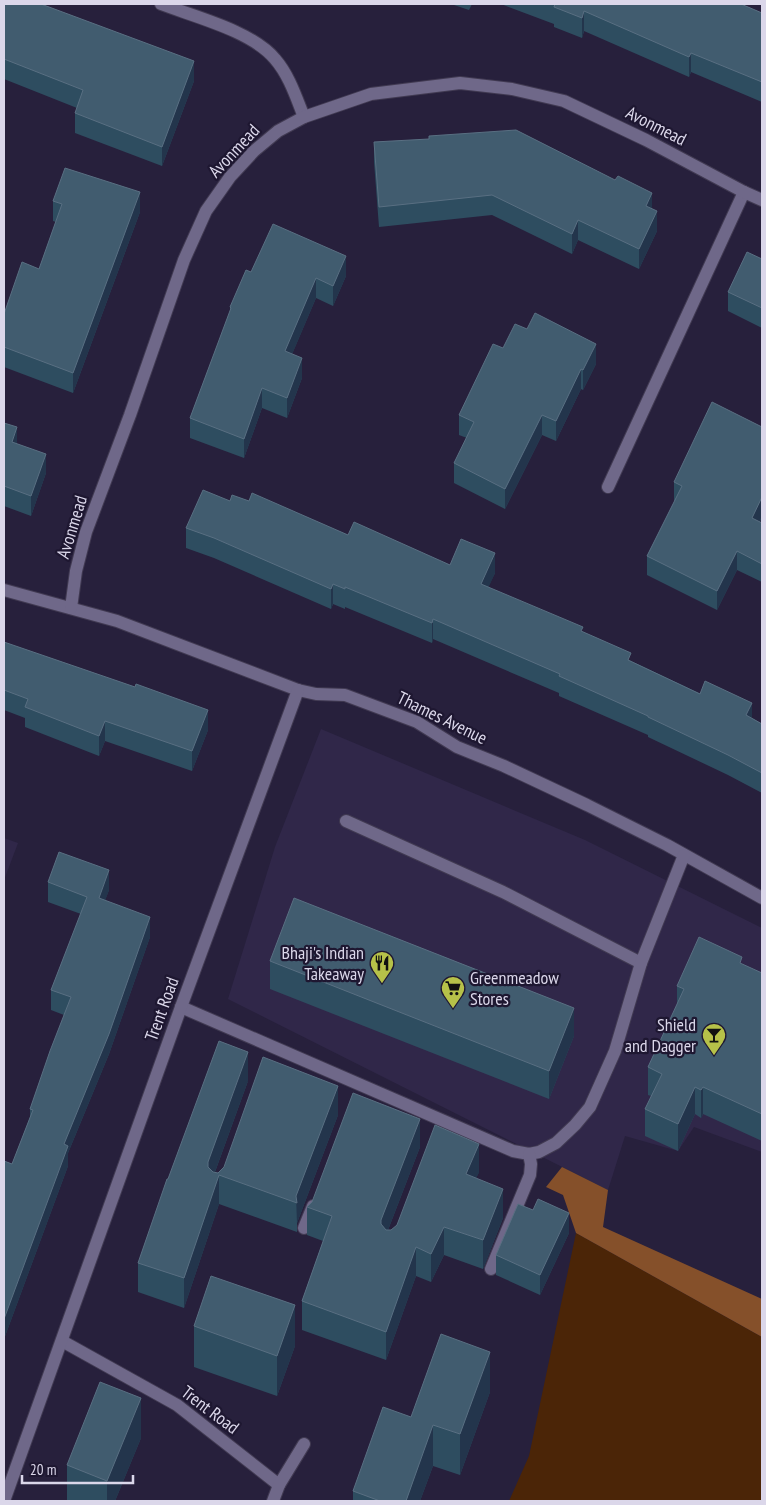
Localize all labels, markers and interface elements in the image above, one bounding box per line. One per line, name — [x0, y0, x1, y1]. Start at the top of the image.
street label: Avonmead — [622, 101, 690, 151]
street label: Avonmead — [203, 119, 264, 182]
street label: Avonmead — [51, 493, 92, 561]
street label: Thames Avenue — [393, 686, 491, 749]
place label: Bhaji's Indian Takeaway — [282, 941, 364, 985]
restaurant icon: Bhaji's Indian Takeaway — [369, 950, 395, 984]
place label: Greenmeadow Stores — [470, 966, 559, 1010]
street label: Trent Road — [139, 974, 184, 1044]
supermarket icon: Greenmeadow Stores — [440, 975, 466, 1009]
place label: Shield and Dagger — [625, 1013, 696, 1057]
bar icon: Shield and Dagger — [701, 1022, 727, 1056]
street label: Trent Road — [177, 1380, 244, 1439]
scale bar — [22, 1452, 134, 1484]
text: 20 m — [30, 1460, 56, 1479]

